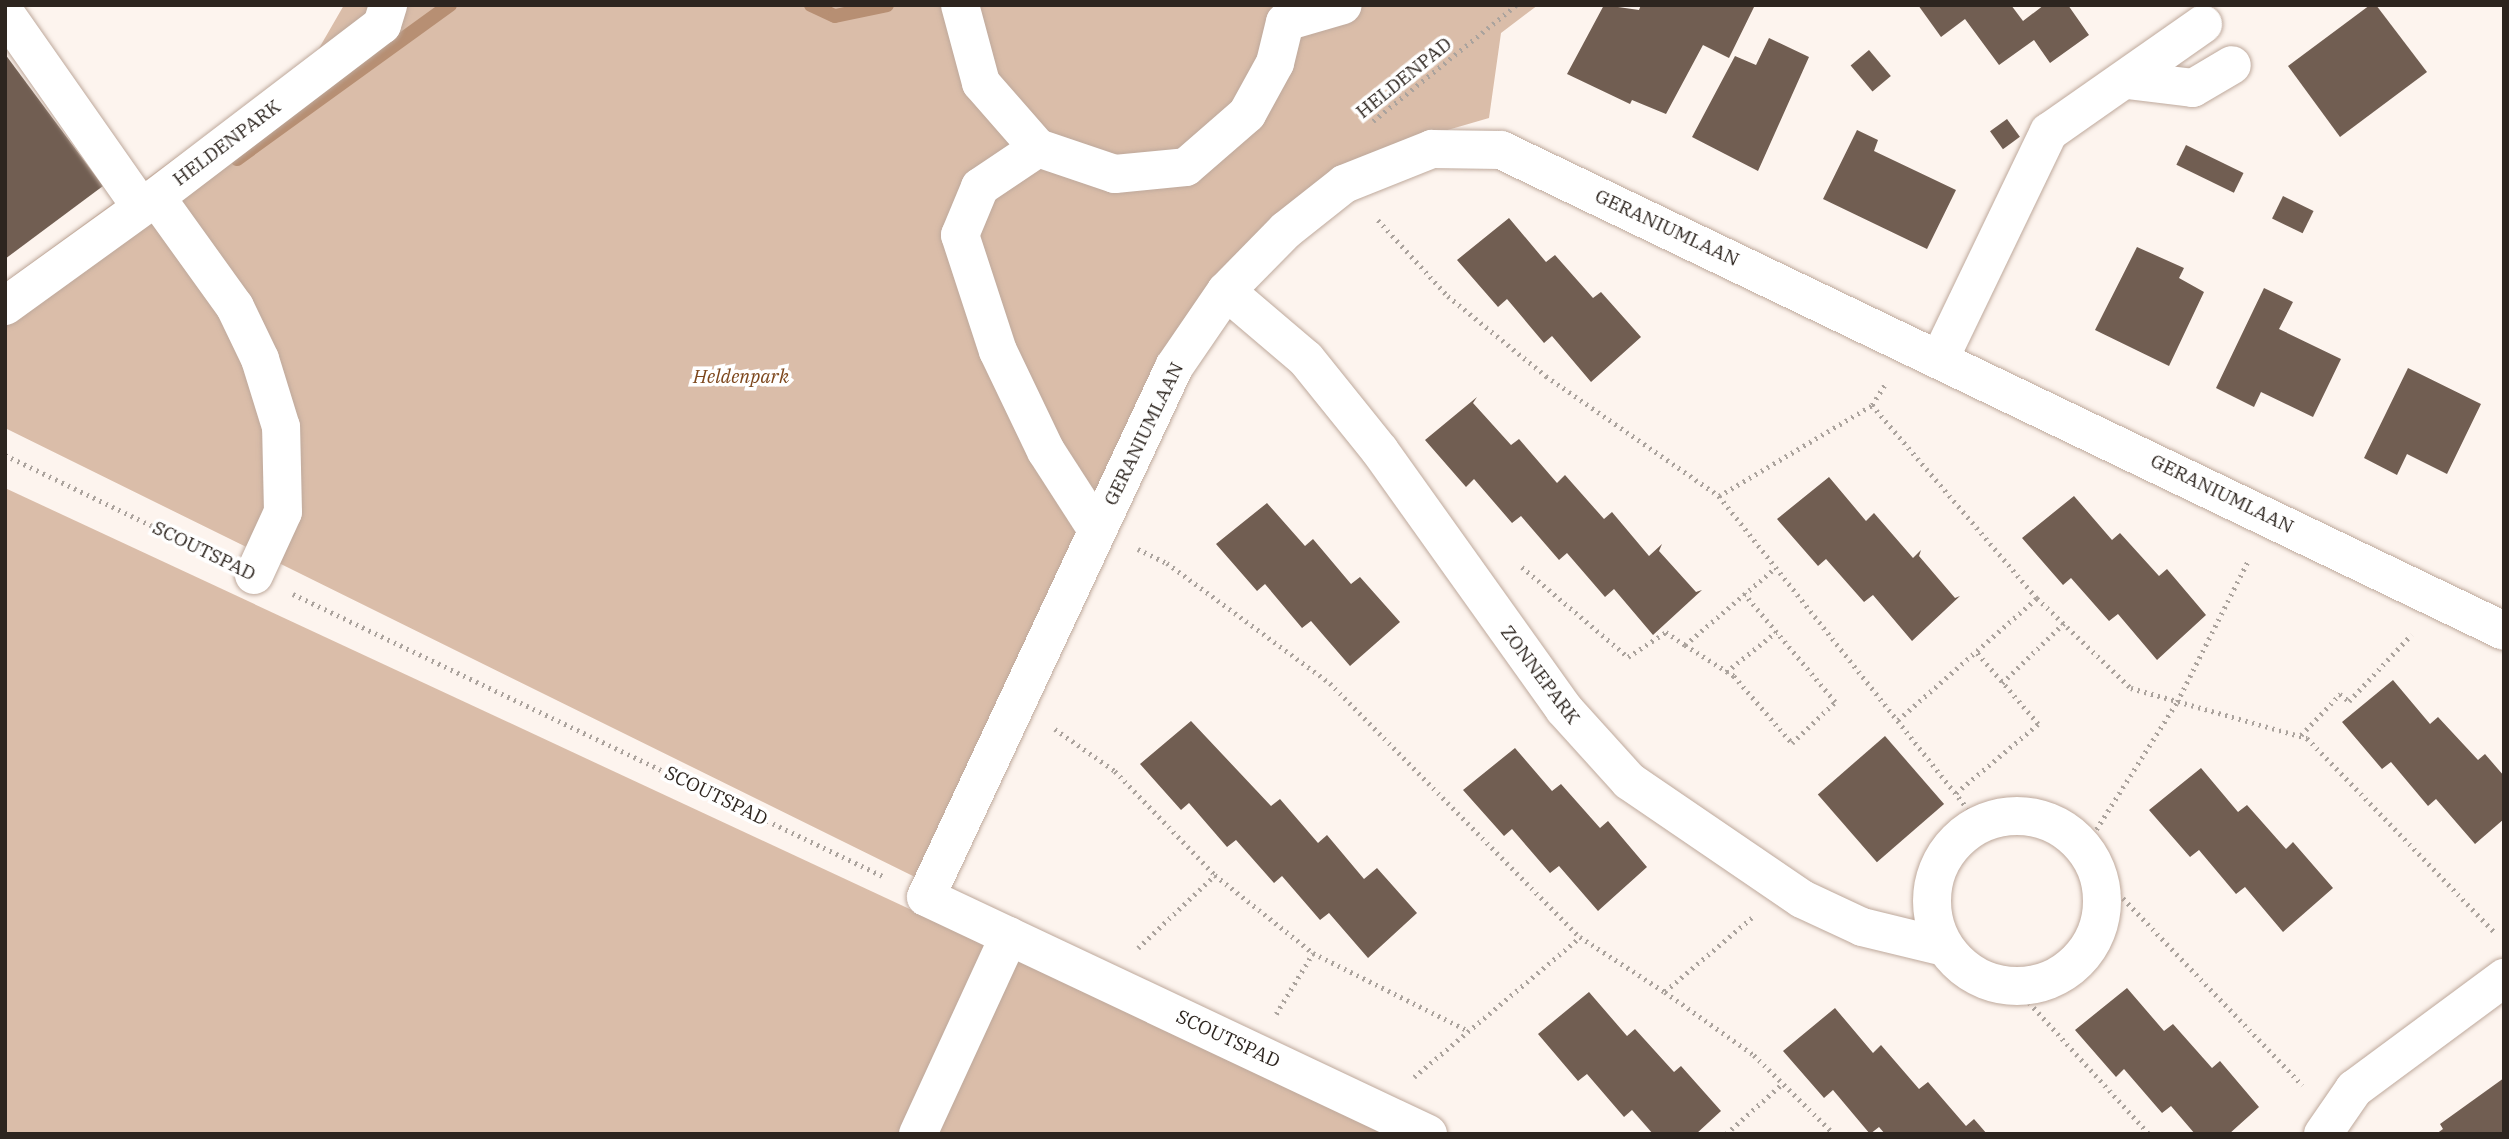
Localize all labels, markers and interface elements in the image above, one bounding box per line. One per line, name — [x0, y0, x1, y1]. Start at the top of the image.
street label: HELDENPAD — [1352, 33, 1456, 123]
street label: HELDENPARK — [169, 95, 285, 191]
street label: GERANIUMLAAN — [1591, 185, 1743, 271]
street label: GERANIUMLAAN — [1099, 359, 1189, 509]
park label: Heldenpark — [693, 366, 789, 388]
street label: GERANIUMLAAN — [2147, 449, 2297, 539]
street label: SCOUTSPAD — [149, 516, 259, 586]
street label: ZONNEPARK — [1496, 621, 1584, 729]
street label: SCOUTSPAD — [661, 761, 771, 831]
street label: SCOUTSPAD — [1173, 1005, 1283, 1073]

